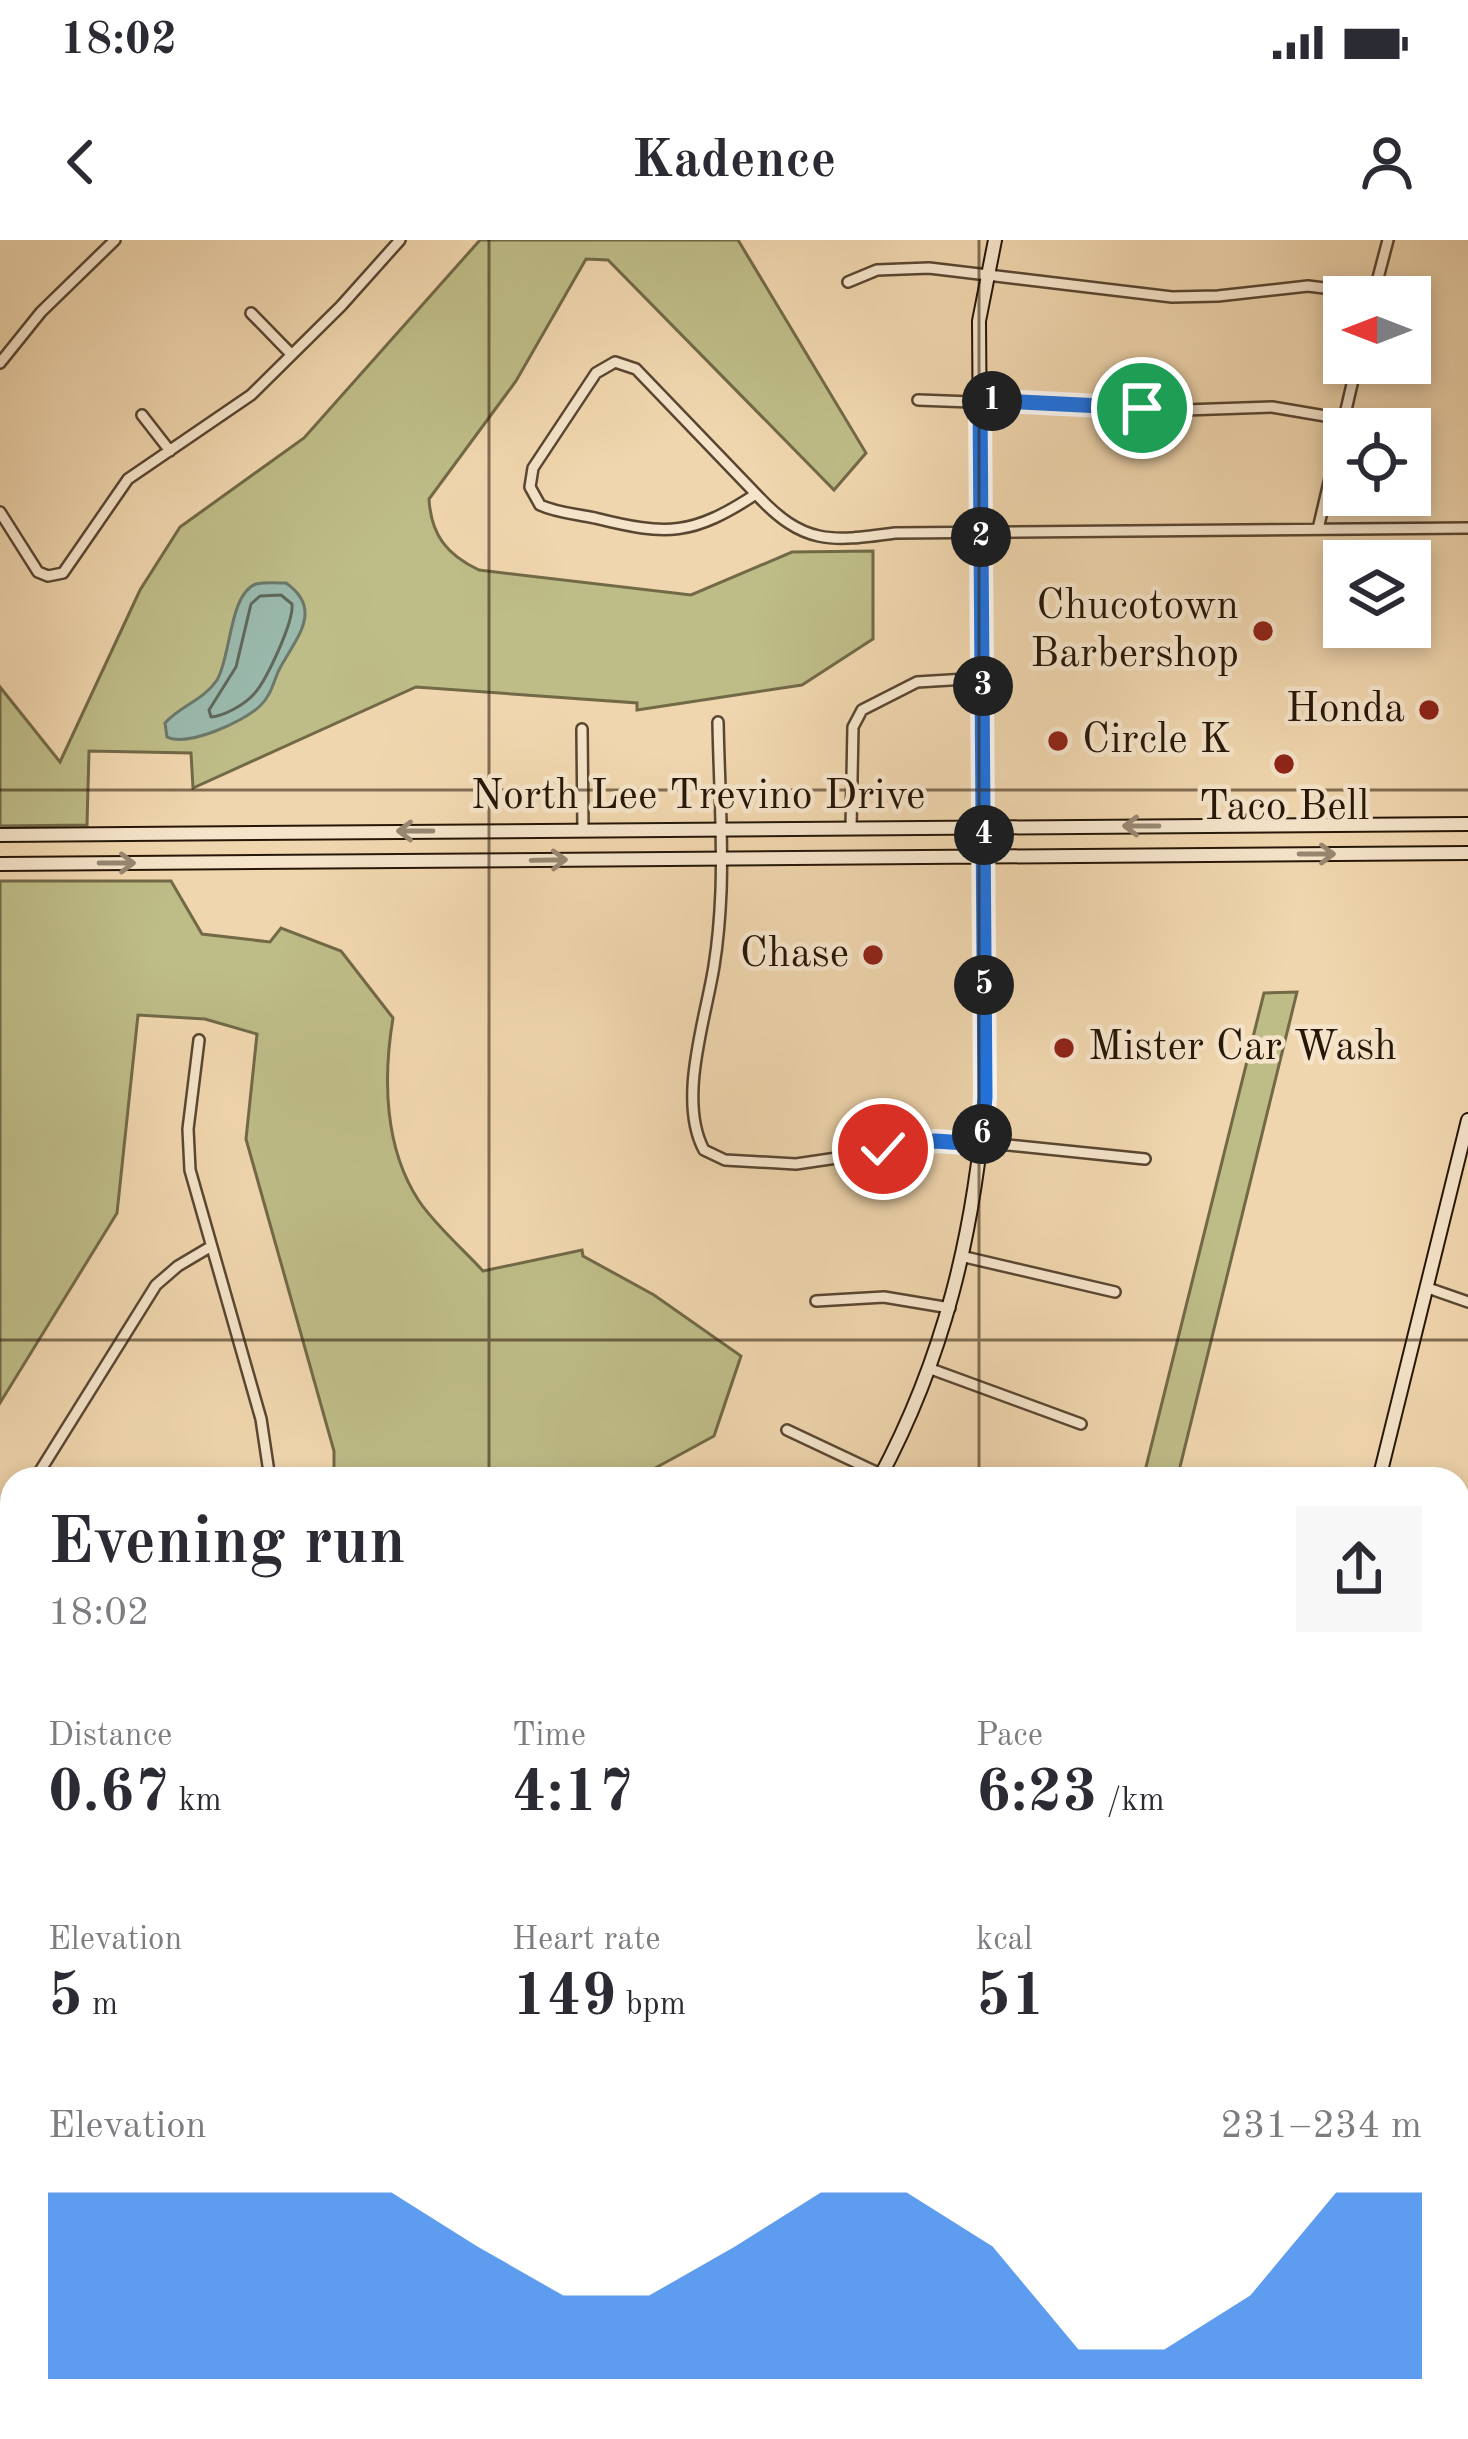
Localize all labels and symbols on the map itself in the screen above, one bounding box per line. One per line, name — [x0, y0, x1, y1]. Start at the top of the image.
north arrow — [1323, 276, 1431, 384]
pin — [1091, 357, 1193, 459]
pin: 1 — [962, 371, 1022, 431]
pin: 2 — [951, 507, 1011, 567]
place label: Chucotown Barbershop — [1030, 586, 1239, 676]
marker: Chucotown Barbershop — [1250, 618, 1276, 644]
pin: 3 — [953, 656, 1013, 716]
place label: Honda — [1286, 689, 1405, 731]
marker: Honda — [1416, 697, 1442, 723]
place label: Circle K — [1082, 720, 1231, 762]
marker: Circle K — [1045, 728, 1071, 754]
marker: Taco Bell — [1271, 751, 1297, 777]
street label: North Lee Trevino Drive — [471, 776, 925, 818]
place label: Taco Bell — [1199, 787, 1369, 829]
pin: 4 — [954, 805, 1014, 865]
one-way arrow — [1122, 815, 1161, 837]
one-way arrow — [396, 820, 435, 843]
one-way arrow — [1297, 843, 1336, 865]
one-way arrow — [529, 849, 568, 871]
one-way arrow — [97, 852, 136, 874]
place label: Chase — [740, 934, 849, 976]
marker: Chase — [860, 942, 886, 968]
pin: 5 — [954, 955, 1014, 1015]
place label: Mister Car Wash — [1088, 1027, 1397, 1069]
marker: Mister Car Wash — [1051, 1035, 1077, 1061]
pin — [832, 1098, 934, 1200]
pin: 6 — [952, 1104, 1012, 1164]

